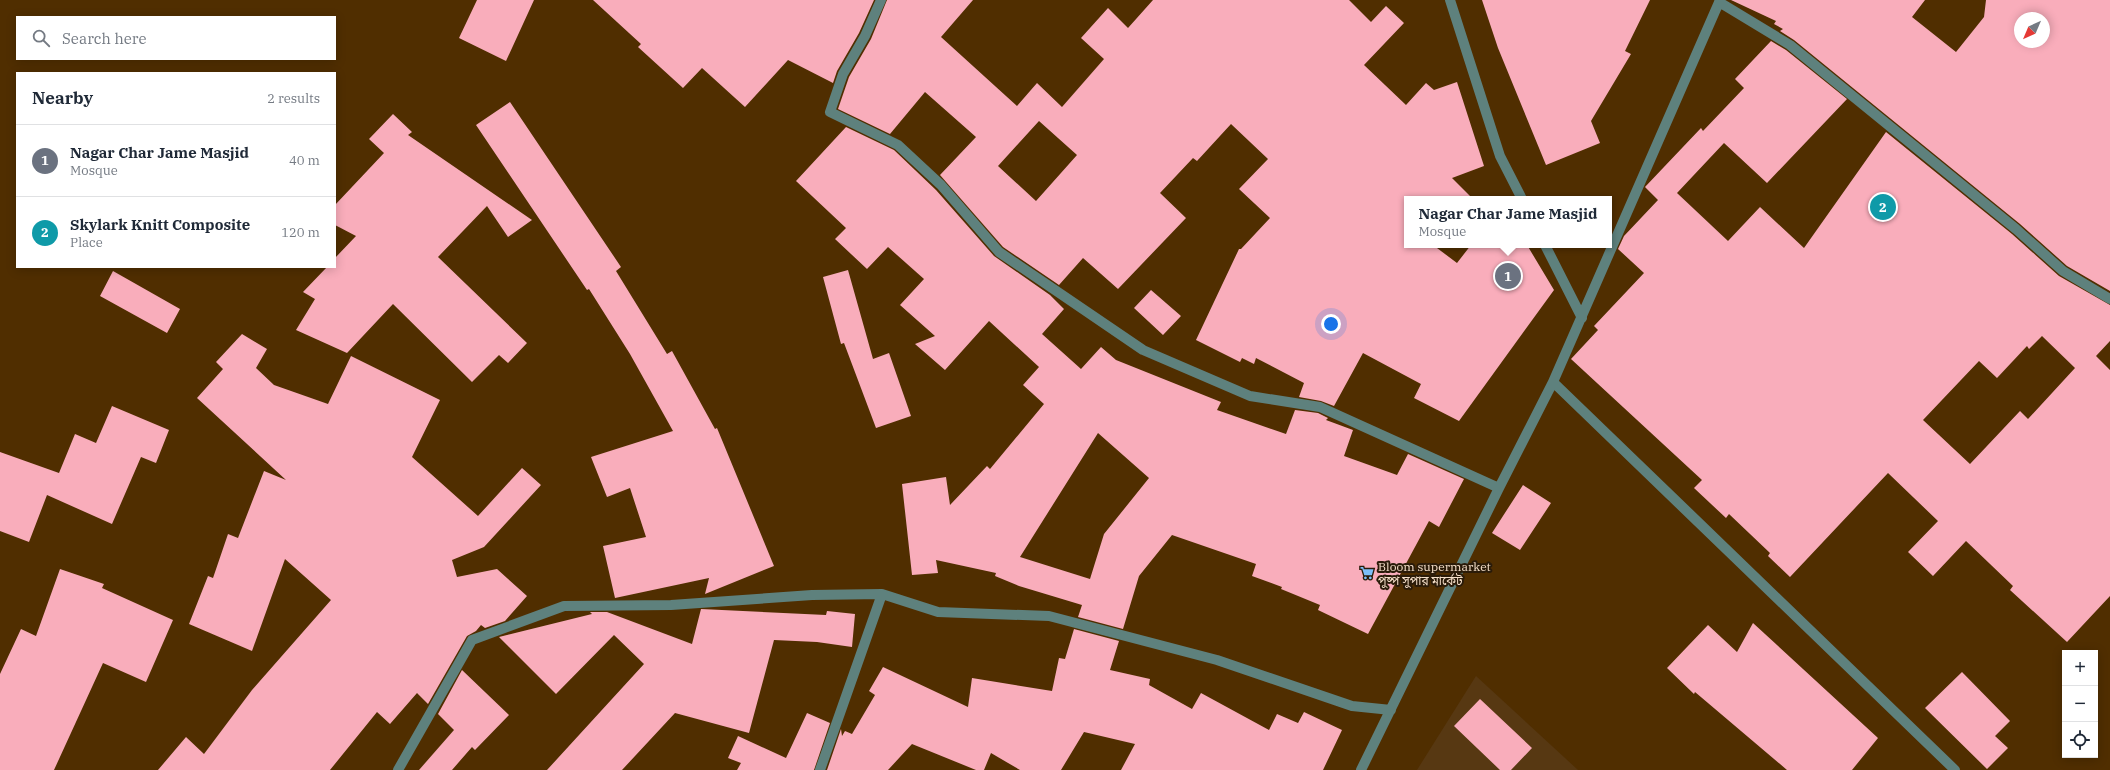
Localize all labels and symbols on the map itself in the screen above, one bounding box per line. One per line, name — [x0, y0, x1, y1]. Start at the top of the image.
north arrow — [2014, 12, 2050, 48]
pin: 2 — [1870, 192, 1896, 222]
pin: 1 — [1495, 261, 1521, 291]
your location — [1321, 314, 1341, 334]
place label: Bloom supermarket পুষ্প সুপার মার্কেট — [1378, 559, 1491, 589]
supermarket icon: Bloom supermarket পুষ্প সুপার মার্কেট — [1359, 565, 1375, 581]

